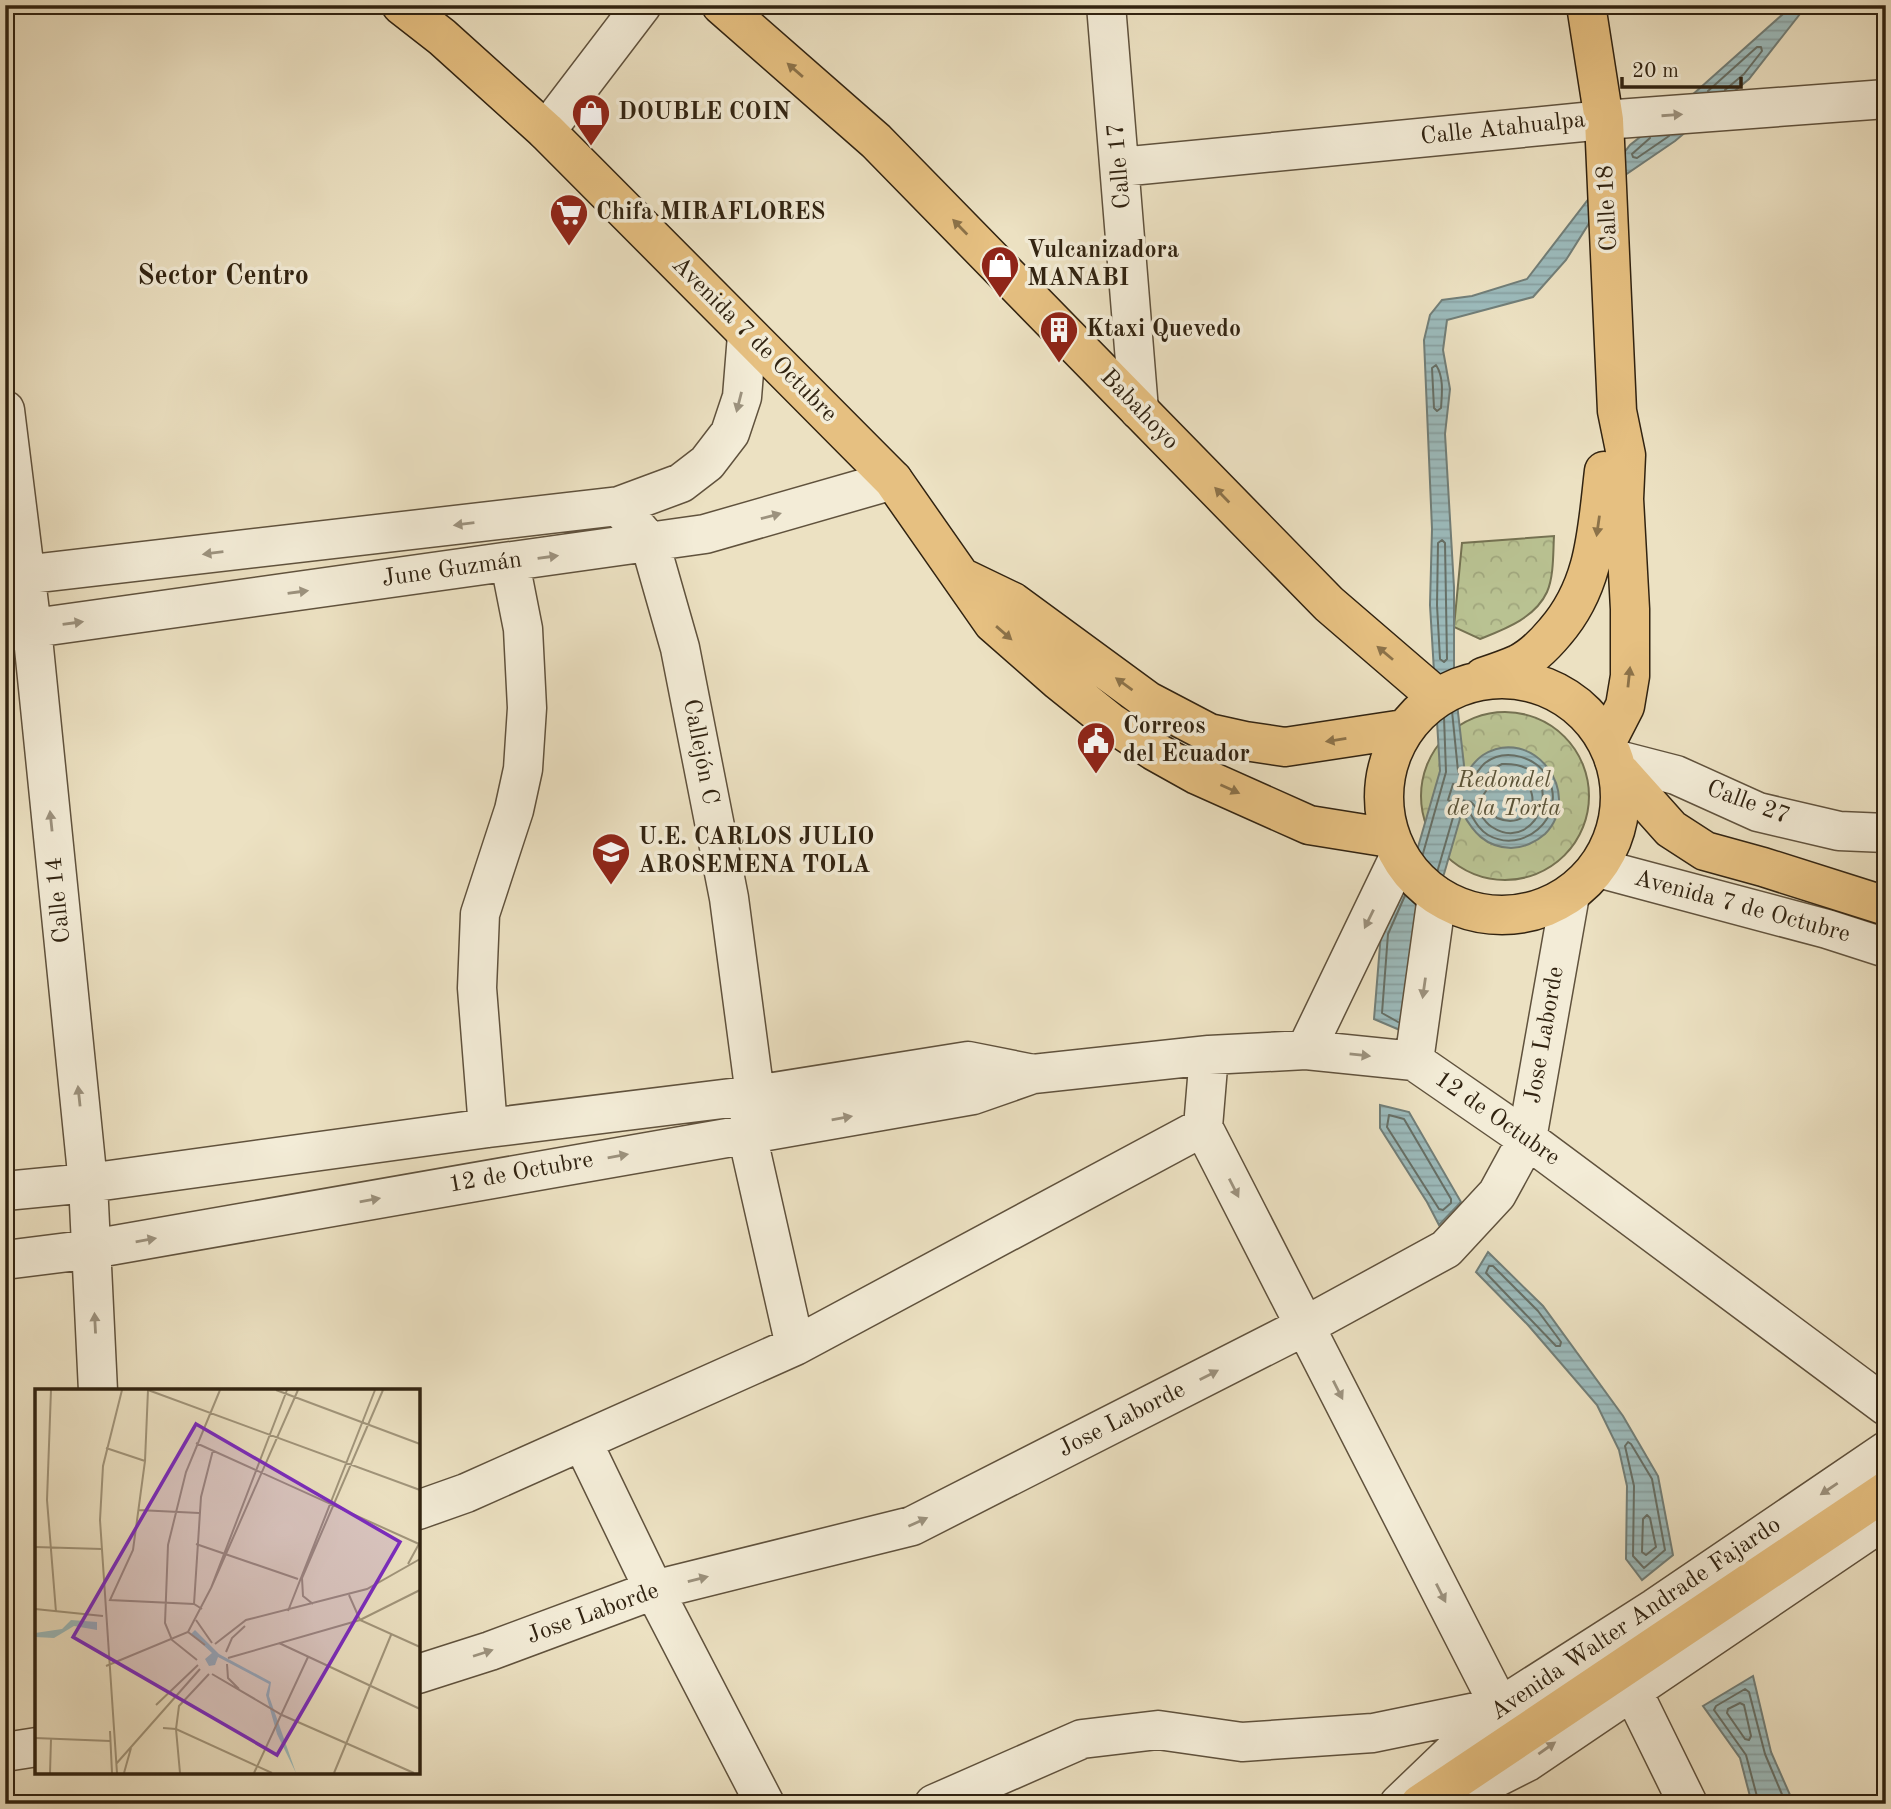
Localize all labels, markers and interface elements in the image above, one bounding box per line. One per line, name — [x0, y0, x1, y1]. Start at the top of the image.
scale bar — [1622, 46, 1741, 90]
text: 20 m — [1632, 61, 1679, 82]
one-way arrow — [786, 62, 804, 78]
shop icon: DOUBLE COIN — [570, 92, 612, 147]
place label: DOUBLE COIN — [618, 101, 791, 125]
street label: Calle Atahualpa — [1419, 108, 1587, 150]
one-way arrow — [1661, 109, 1683, 120]
street label: Calle 17 — [1104, 122, 1136, 210]
street label: Calle 18 — [1594, 164, 1622, 252]
supermarket icon: Chifa MIRAFLORES — [548, 192, 590, 247]
place label: Chifa MIRAFLORES — [596, 201, 825, 225]
one-way arrow — [952, 219, 968, 235]
place label: Vulcanizadora MANABI — [1027, 239, 1179, 291]
shop icon: Vulcanizadora MANABI — [979, 244, 1021, 299]
street label: Avenida 7 de Octubre — [667, 253, 841, 427]
district label: Sector Centro — [137, 263, 309, 291]
building icon: Ktaxi Quevedo — [1038, 309, 1080, 364]
place label: Ktaxi Quevedo — [1086, 318, 1241, 342]
street label: Babahoyo — [1095, 365, 1183, 455]
one-way arrow — [733, 391, 744, 413]
one-way arrow — [1214, 487, 1230, 504]
one-way arrow — [761, 510, 783, 521]
one-way arrow — [1592, 515, 1603, 537]
one-way arrow — [452, 518, 474, 529]
one-way arrow — [202, 547, 224, 558]
street label: June Guzmán — [381, 548, 524, 592]
one-way arrow — [537, 551, 559, 562]
one-way arrow — [287, 586, 309, 597]
one-way arrow — [62, 617, 84, 628]
one-way arrow — [995, 625, 1012, 640]
one-way arrow — [1376, 645, 1394, 661]
one-way arrow — [1624, 666, 1635, 688]
one-way arrow — [1115, 677, 1133, 691]
street label: Callejón C — [678, 697, 722, 807]
place label: Correos del Ecuador — [1123, 715, 1250, 767]
public building icon: Correos del Ecuador — [1075, 720, 1117, 775]
one-way arrow — [1325, 734, 1347, 745]
park label: Redondel de la Torta — [1447, 769, 1561, 821]
street label: Calle 27 — [1703, 777, 1793, 829]
one-way arrow — [1219, 784, 1240, 795]
one-way arrow — [46, 809, 57, 831]
place label: U.E. CARLOS JULIO AROSEMENA TOLA — [638, 826, 874, 878]
school or university icon: U.E. CARLOS JULIO AROSEMENA TOLA — [590, 831, 632, 886]
street label: Calle 14 — [43, 856, 75, 944]
street label: Avenida 7 de Octubre — [1631, 867, 1853, 947]
one-way arrow — [1364, 909, 1375, 929]
street label: Jose Laborde — [1521, 965, 1569, 1105]
one-way arrow — [1418, 977, 1429, 999]
one-way arrow — [1349, 1050, 1371, 1061]
street label: 12 de Octubre — [1430, 1067, 1564, 1171]
one-way arrow — [73, 1085, 84, 1107]
one-way arrow — [831, 1112, 853, 1123]
street label: 12 de Octubre — [447, 1148, 595, 1198]
one-way arrow — [607, 1150, 629, 1161]
one-way arrow — [1228, 1178, 1240, 1198]
one-way arrow — [359, 1194, 381, 1205]
one-way arrow — [135, 1234, 157, 1245]
one-way arrow — [89, 1311, 100, 1333]
one-way arrow — [1199, 1370, 1219, 1381]
street label: Jose Laborde — [1055, 1378, 1189, 1462]
one-way arrow — [1332, 1380, 1343, 1400]
inset map — [35, 1389, 420, 1774]
one-way arrow — [1820, 1482, 1838, 1496]
street label: Avenida Walter Andrade Fajardo — [1487, 1513, 1785, 1725]
one-way arrow — [908, 1516, 928, 1528]
one-way arrow — [687, 1573, 709, 1584]
street label: Jose Laborde — [524, 1579, 662, 1649]
one-way arrow — [1436, 1583, 1447, 1603]
one-way arrow — [473, 1647, 494, 1658]
one-way arrow — [1538, 1741, 1556, 1755]

